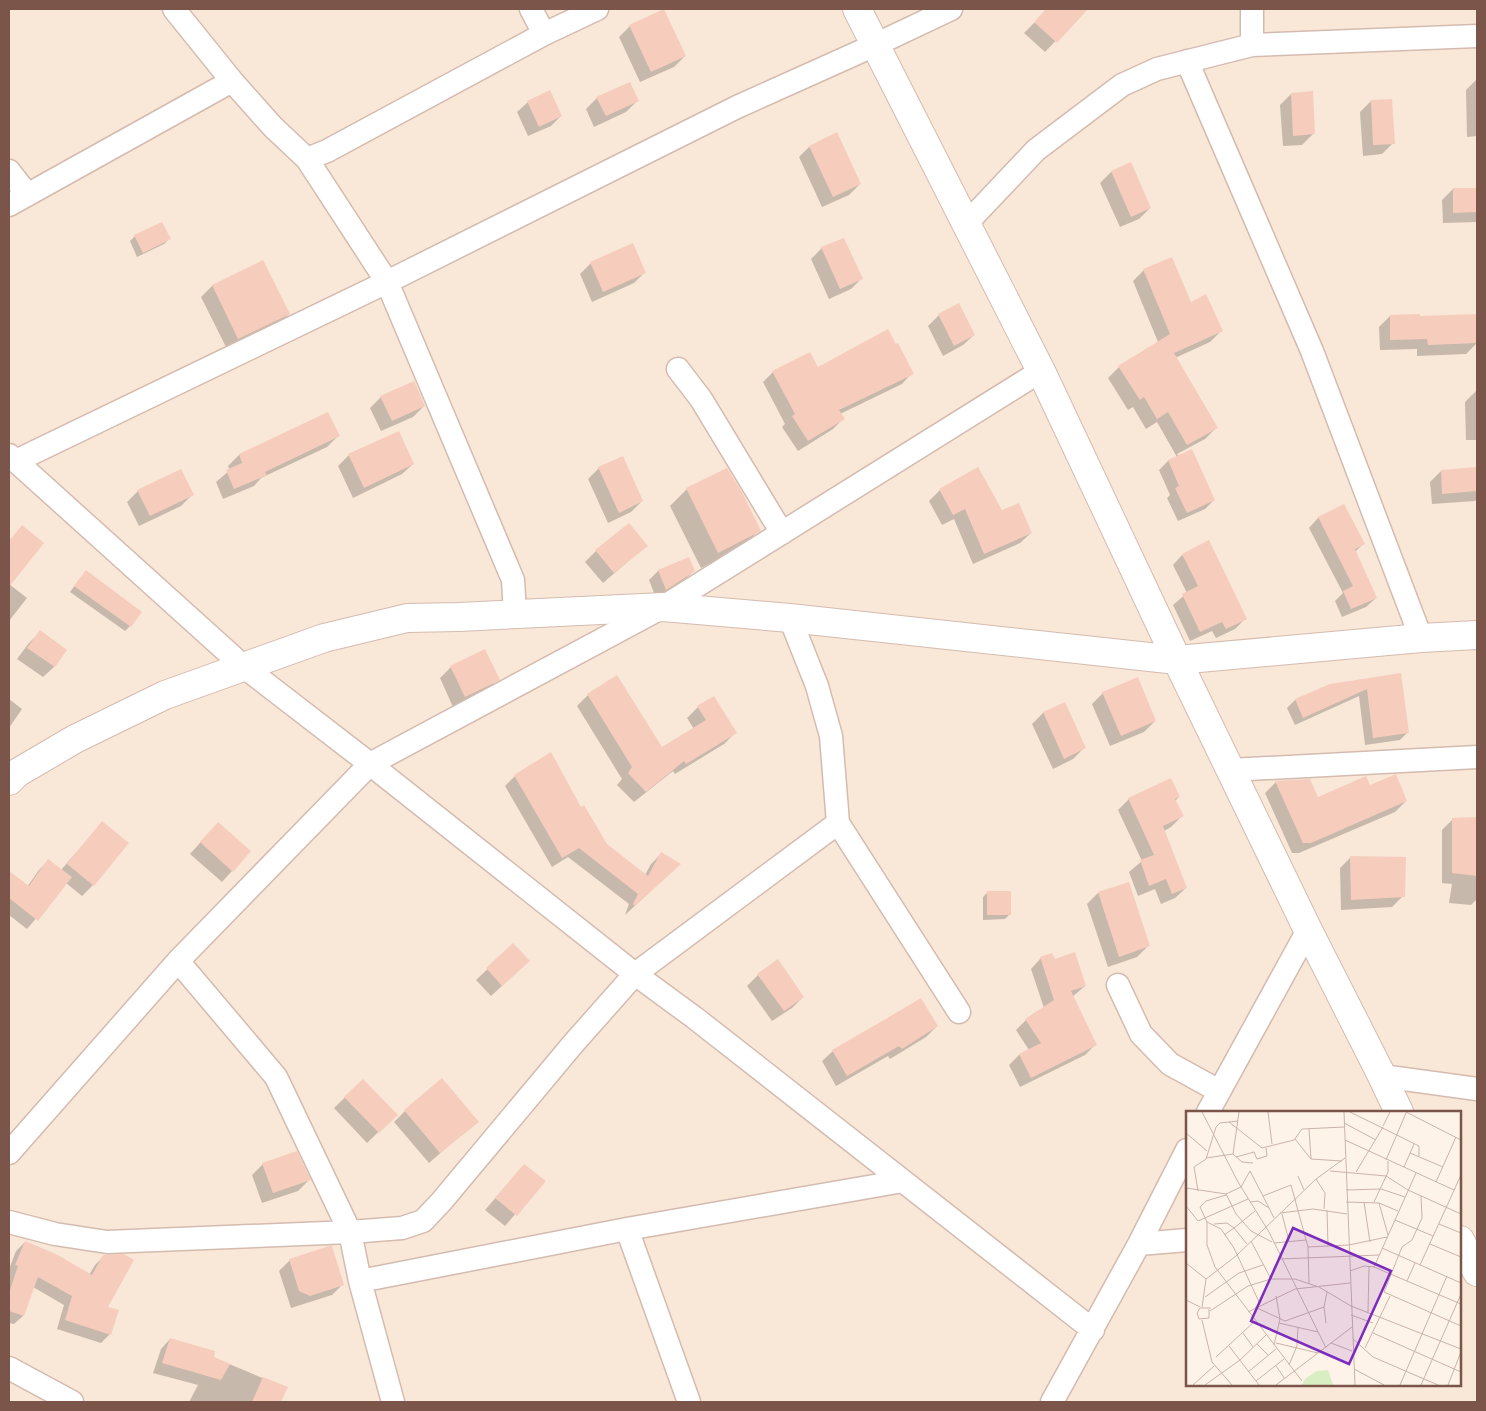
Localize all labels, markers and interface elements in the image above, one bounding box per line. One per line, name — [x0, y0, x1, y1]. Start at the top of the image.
inset map — [1186, 1111, 1461, 1386]

